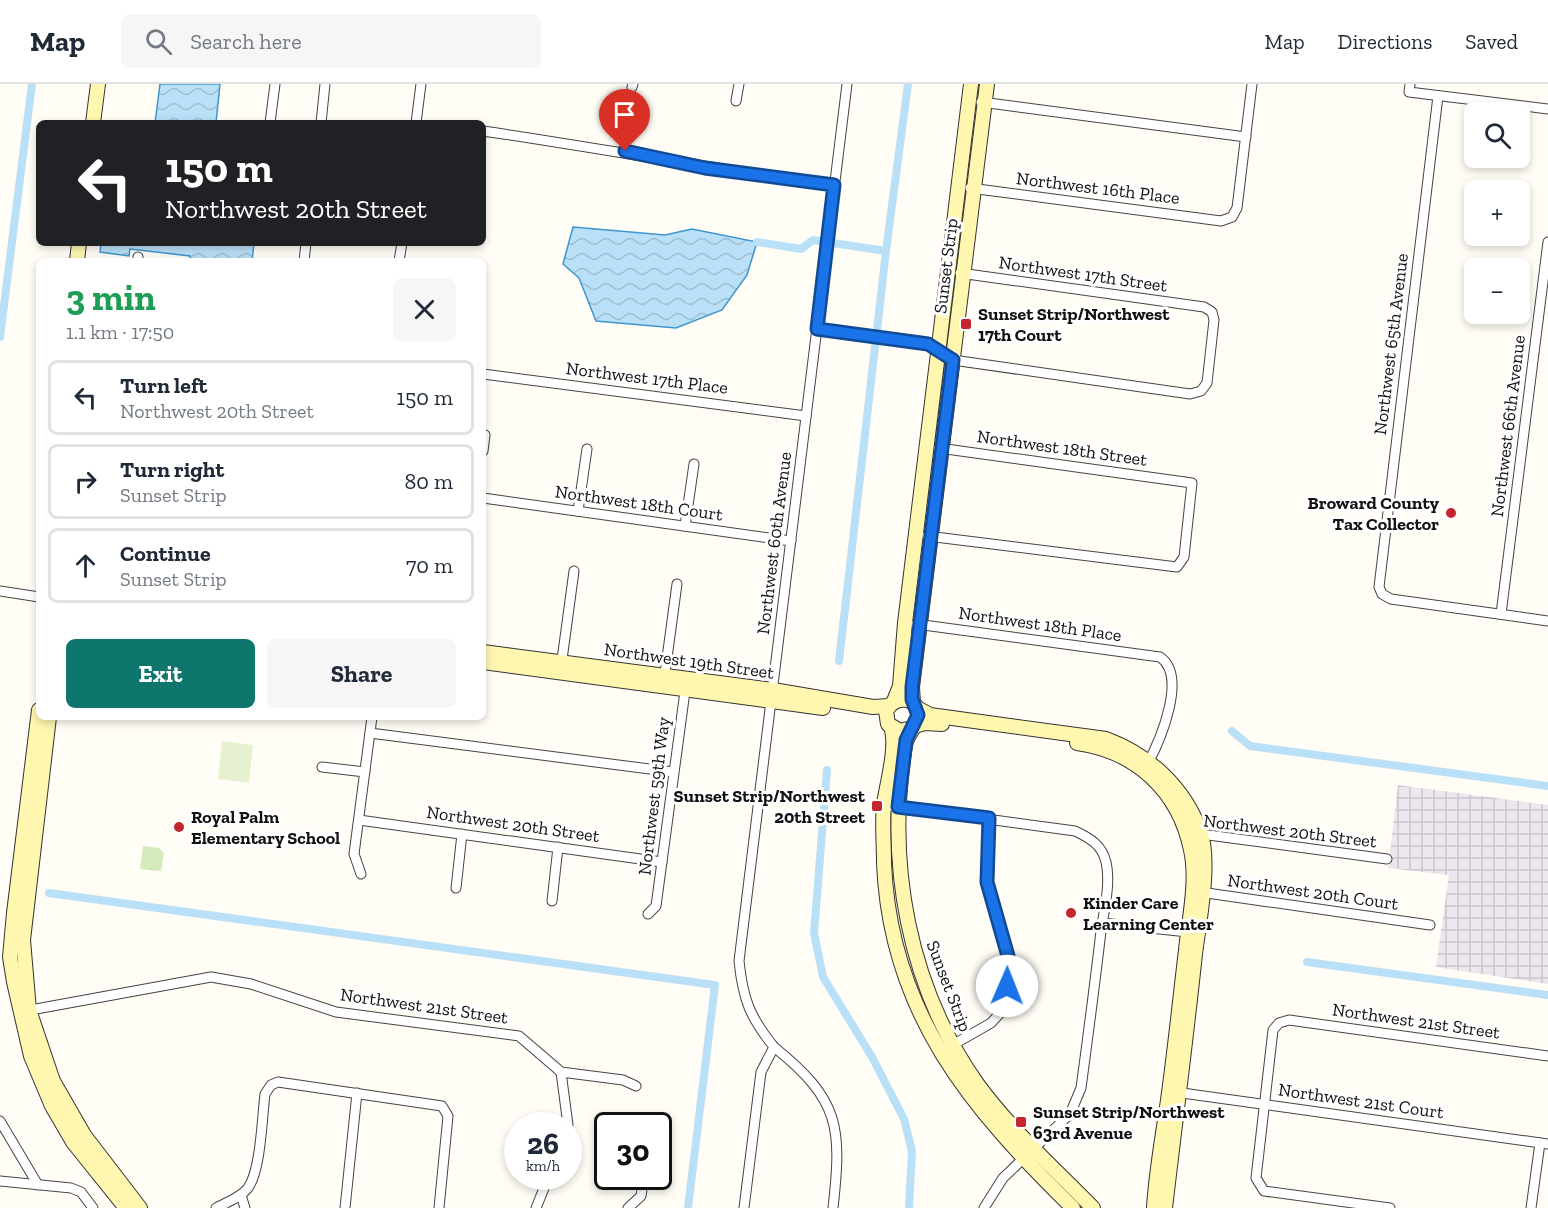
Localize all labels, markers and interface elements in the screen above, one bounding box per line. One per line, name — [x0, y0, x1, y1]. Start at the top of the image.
search box — [121, 14, 541, 68]
text: Map — [30, 25, 85, 58]
icon: search — [142, 25, 175, 58]
text: Search here — [190, 28, 302, 55]
text: Map — [1265, 29, 1305, 54]
text: Directions — [1338, 29, 1432, 54]
text: Saved — [1465, 29, 1518, 54]
pin — [599, 89, 650, 151]
icon: arrive — [608, 98, 641, 131]
map controls — [1464, 102, 1530, 324]
button: search — [1464, 102, 1530, 168]
text: 150 m — [165, 142, 273, 193]
icon: left — [66, 144, 144, 222]
street label: Northwest 16th Place — [1015, 167, 1181, 209]
button: + — [1464, 180, 1530, 246]
text: Northwest 20th Street — [165, 193, 427, 225]
street label: Sunset Strip — [929, 217, 963, 315]
street label: Northwest 17th Street — [997, 251, 1169, 297]
street label: Northwest 65th Avenue — [1369, 252, 1413, 436]
button: − — [1464, 258, 1530, 324]
text: 3 min — [66, 276, 156, 319]
button: close — [393, 278, 456, 341]
place label: Sunset Strip/Northwest 17th Court — [978, 303, 1170, 346]
marker: Sunset Strip/Northwest 17th Court — [959, 317, 973, 331]
text: 1.1 km · 17:50 — [66, 320, 174, 344]
street label: Northwest 66th Avenue — [1486, 334, 1530, 518]
street label: Northwest 17th Place — [565, 357, 729, 399]
text: Turn left — [120, 372, 207, 399]
icon: left — [69, 381, 102, 414]
text: 150 m — [397, 384, 453, 411]
text: Northwest 20th Street — [120, 399, 314, 423]
street label: Northwest 18th Street — [976, 425, 1149, 471]
street label: Northwest 60th Avenue — [752, 450, 796, 636]
text: Turn right — [120, 456, 224, 483]
icon: right — [69, 465, 102, 498]
text: 80 m — [405, 468, 453, 495]
street label: Northwest 18th Court — [554, 480, 725, 526]
text: Sunset Strip — [120, 483, 227, 507]
place label: Broward County Tax Collector — [1308, 492, 1439, 535]
marker: Broward County Tax Collector — [1444, 506, 1458, 520]
text: Continue — [120, 540, 211, 567]
icon: ahead — [69, 549, 102, 582]
text: 70 m — [406, 552, 453, 579]
text: Sunset Strip — [120, 567, 227, 591]
street label: Northwest 18th Place — [957, 602, 1123, 646]
street label: Northwest 19th Street — [603, 638, 776, 684]
button: Exit — [66, 639, 255, 708]
button: Share — [267, 639, 456, 708]
street label: Northwest 59th Way — [633, 715, 675, 876]
place label: Sunset Strip/Northwest 20th Street — [674, 785, 866, 828]
marker: Sunset Strip/Northwest 20th Street — [870, 799, 884, 813]
street label: Northwest 20th Street — [425, 801, 601, 847]
place label: Royal Palm Elementary School — [191, 806, 340, 849]
street label: Northwest 20th Street — [1202, 809, 1378, 853]
marker: Royal Palm Elementary School — [172, 820, 186, 834]
street label: Northwest 20th Court — [1226, 869, 1400, 915]
place label: Kinder Care Learning Center — [1083, 892, 1214, 935]
marker: Kinder Care Learning Center — [1064, 906, 1078, 920]
street label: Sunset Strip — [922, 937, 976, 1035]
position arrow — [975, 954, 1039, 1018]
street label: Northwest 21st Street — [339, 983, 510, 1029]
street label: Northwest 21st Street — [1331, 998, 1502, 1044]
street label: Northwest 21st Court — [1277, 1078, 1445, 1124]
place label: Sunset Strip/Northwest 63rd Avenue — [1033, 1101, 1225, 1144]
speed limit sign: 30 — [594, 1112, 672, 1190]
marker: Sunset Strip/Northwest 63rd Avenue — [1014, 1115, 1028, 1129]
text: 26 — [527, 1126, 559, 1162]
text: km/h — [526, 1157, 560, 1175]

